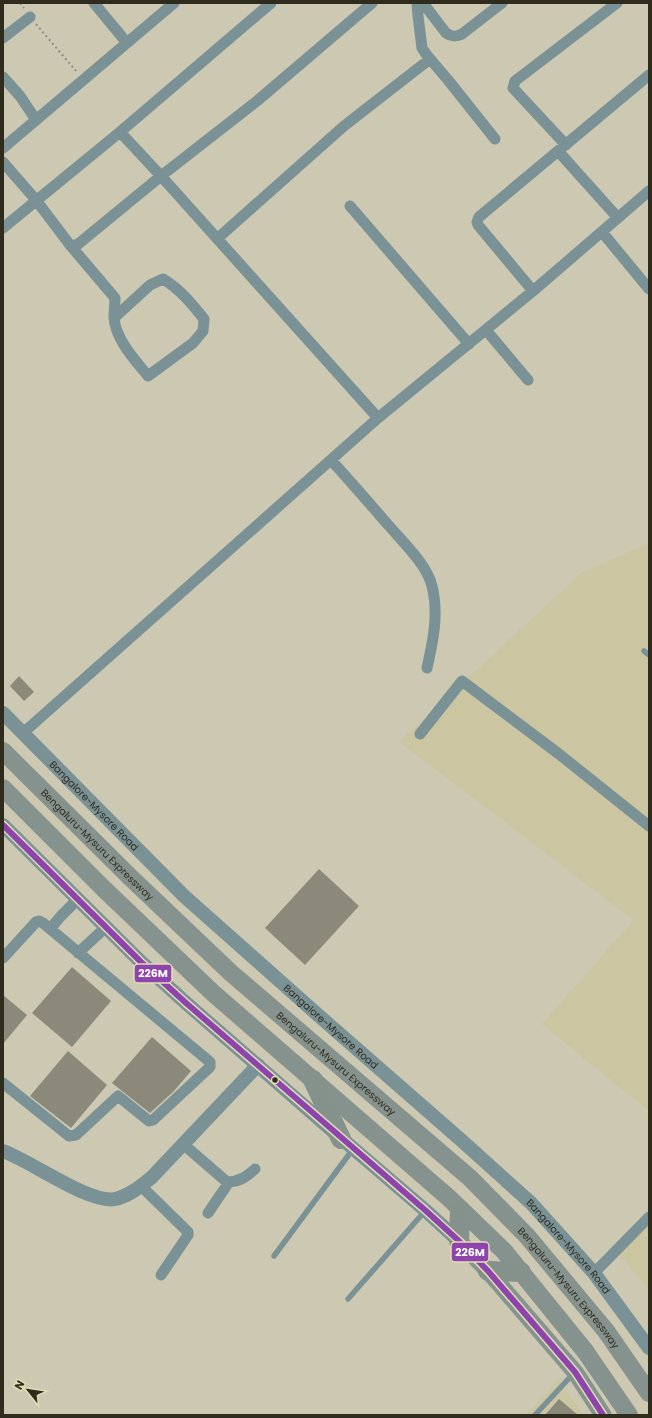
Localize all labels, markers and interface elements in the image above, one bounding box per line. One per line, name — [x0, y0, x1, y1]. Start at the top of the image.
street label: Bangalore-Mysore Road — [46, 757, 142, 854]
street label: Bengaluru-Mysuru Expressway — [37, 786, 157, 904]
line badge: 226M — [134, 964, 172, 983]
text: 226M — [138, 965, 168, 981]
street label: Bangalore-Mysore Road — [280, 981, 382, 1073]
street label: Bengaluru-Mysuru Expressway — [273, 1008, 399, 1120]
unlabelled marker — [270, 1075, 280, 1085]
street label: Bangalore-Mysore Road — [523, 1195, 614, 1297]
street label: Bengaluru-Mysuru Expressway — [514, 1224, 623, 1352]
line badge: 226M — [451, 1242, 489, 1262]
text: 226M — [455, 1244, 485, 1260]
north arrow — [8, 1370, 48, 1410]
text: N — [10, 1377, 28, 1393]

